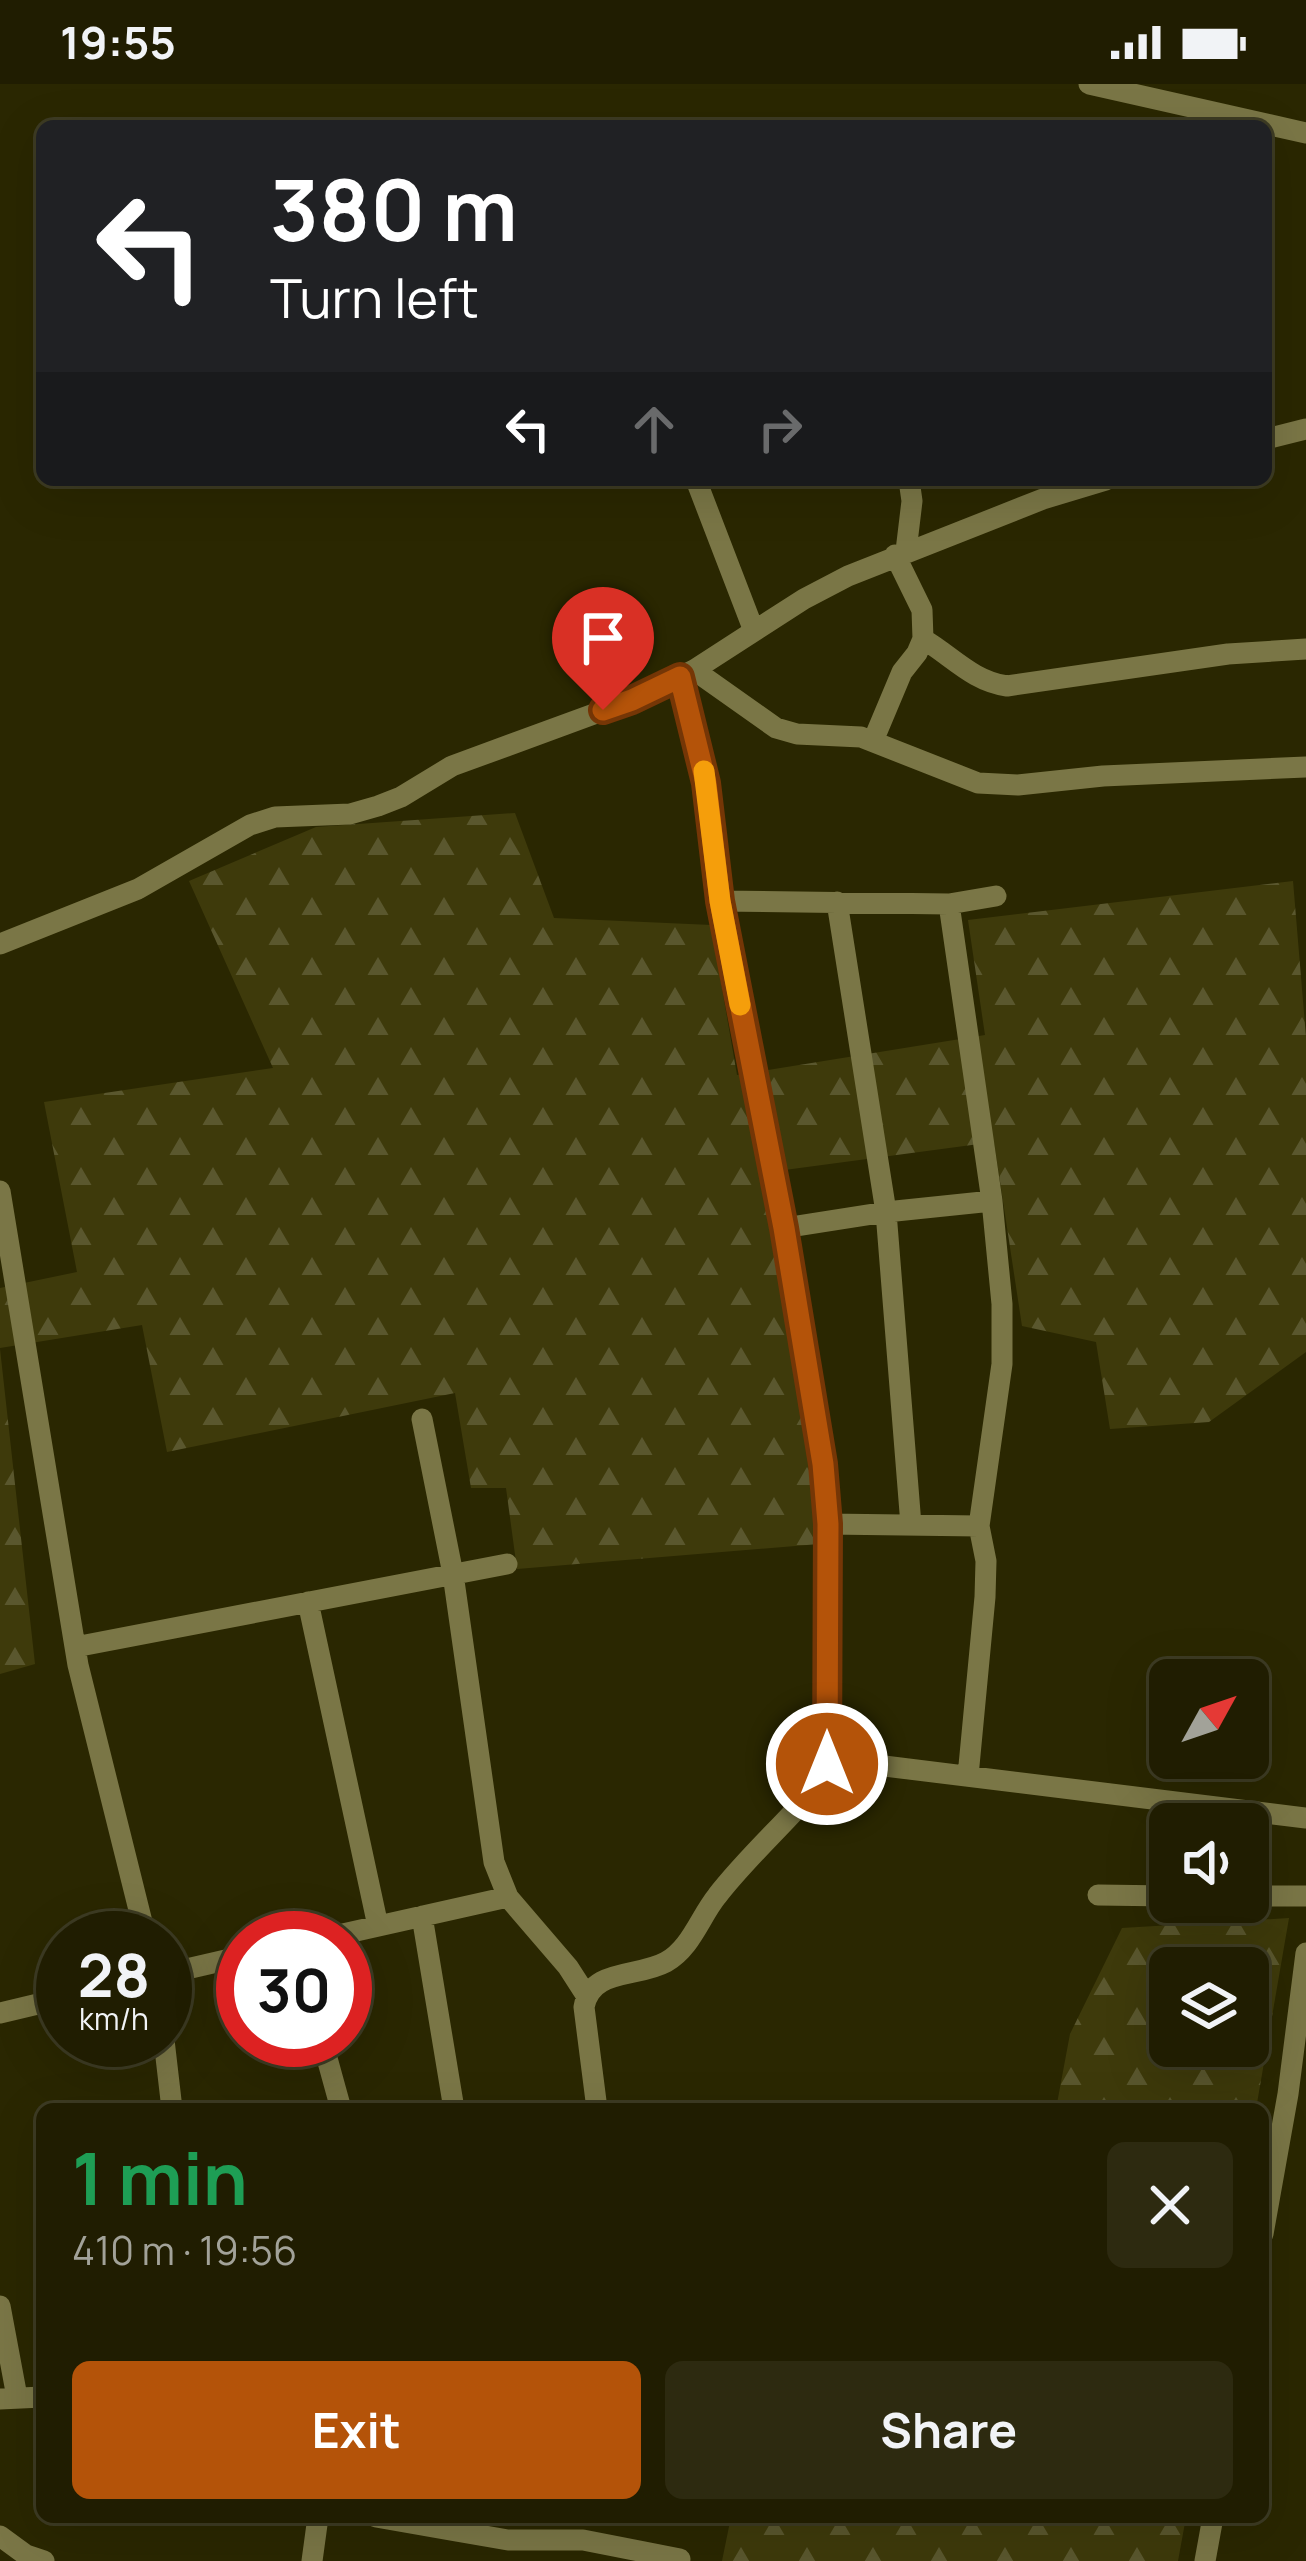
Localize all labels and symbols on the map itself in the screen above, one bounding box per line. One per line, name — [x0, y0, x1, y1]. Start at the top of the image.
pin — [552, 587, 654, 710]
north arrow — [1149, 1659, 1269, 1779]
position arrow — [764, 1701, 890, 1827]
speed limit sign: 30 — [216, 1911, 372, 2067]

